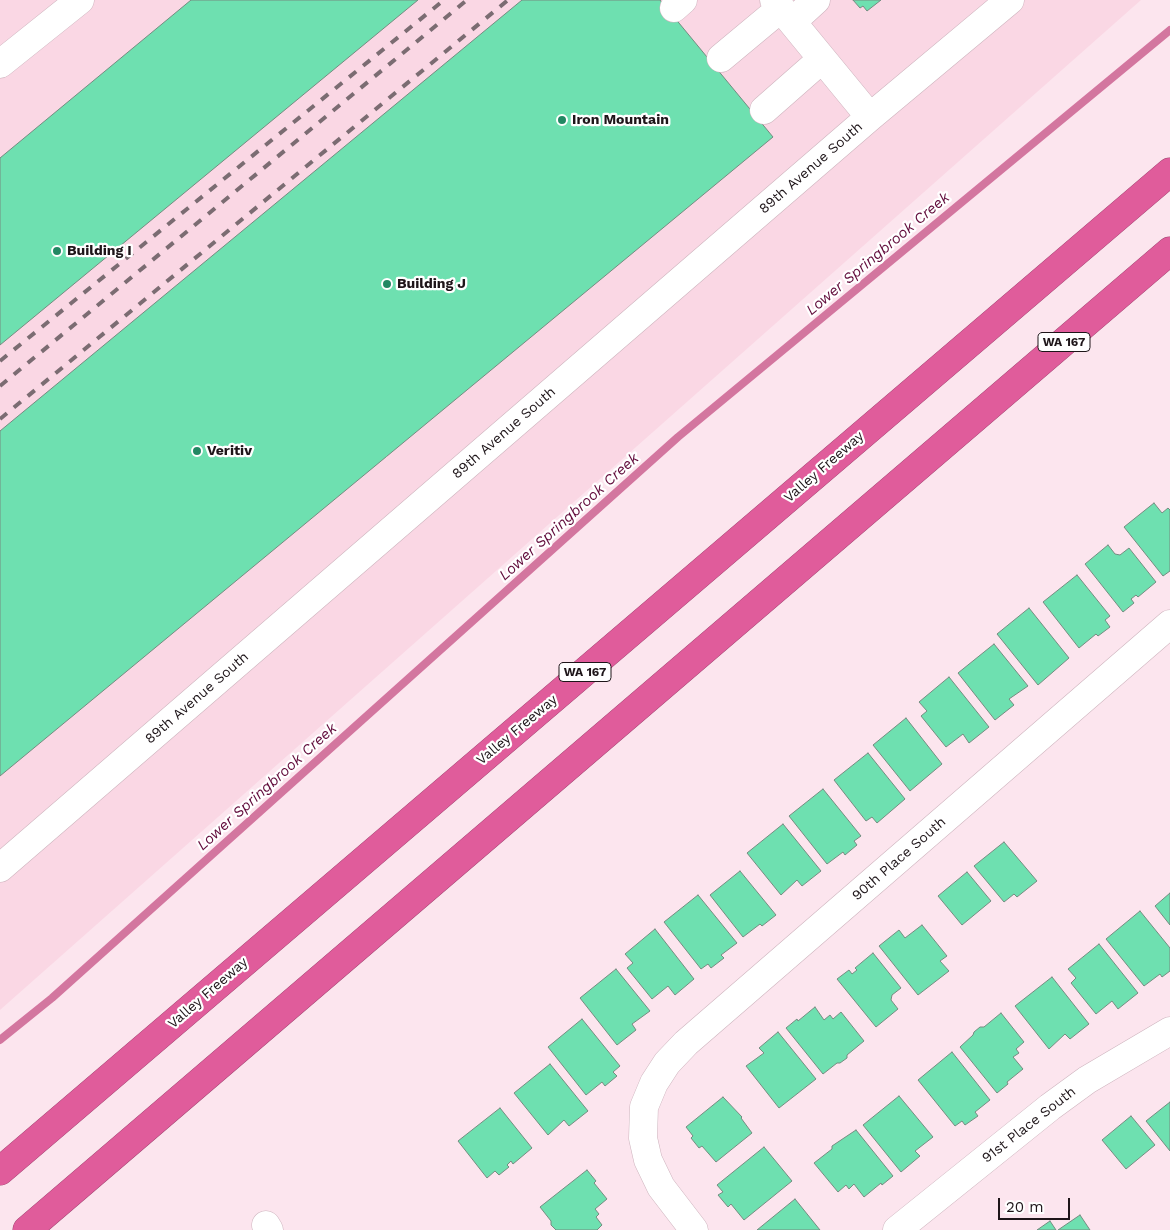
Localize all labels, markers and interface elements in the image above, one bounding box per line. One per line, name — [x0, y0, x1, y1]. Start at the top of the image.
place label: Iron Mountain — [572, 112, 669, 128]
marker: Iron Mountain — [556, 114, 568, 126]
street label: 89th Avenue South — [756, 119, 866, 217]
water label: Lower Springbrook Creek — [803, 189, 953, 319]
place label: Building I — [67, 243, 132, 259]
marker: Building I — [51, 245, 63, 257]
place label: Building J — [397, 276, 466, 292]
marker: Building J — [381, 278, 393, 290]
road number: WA 167 — [1038, 332, 1090, 352]
street label: 89th Avenue South — [449, 384, 559, 482]
street label: Valley Freeway — [781, 428, 867, 506]
place label: Veritiv — [207, 443, 252, 459]
marker: Veritiv — [191, 445, 203, 457]
water label: Lower Springbrook Creek — [495, 450, 643, 584]
street label: 89th Avenue South — [142, 649, 252, 747]
road number: WA 167 — [559, 662, 611, 682]
street label: Valley Freeway — [473, 691, 561, 769]
water label: Lower Springbrook Creek — [193, 720, 341, 854]
street label: 90th Place South — [849, 814, 949, 904]
street label: Valley Freeway — [165, 954, 251, 1032]
street label: 91st Place South — [979, 1083, 1079, 1167]
scale bar — [1000, 1188, 1072, 1220]
text: 20 m — [1006, 1198, 1044, 1216]

